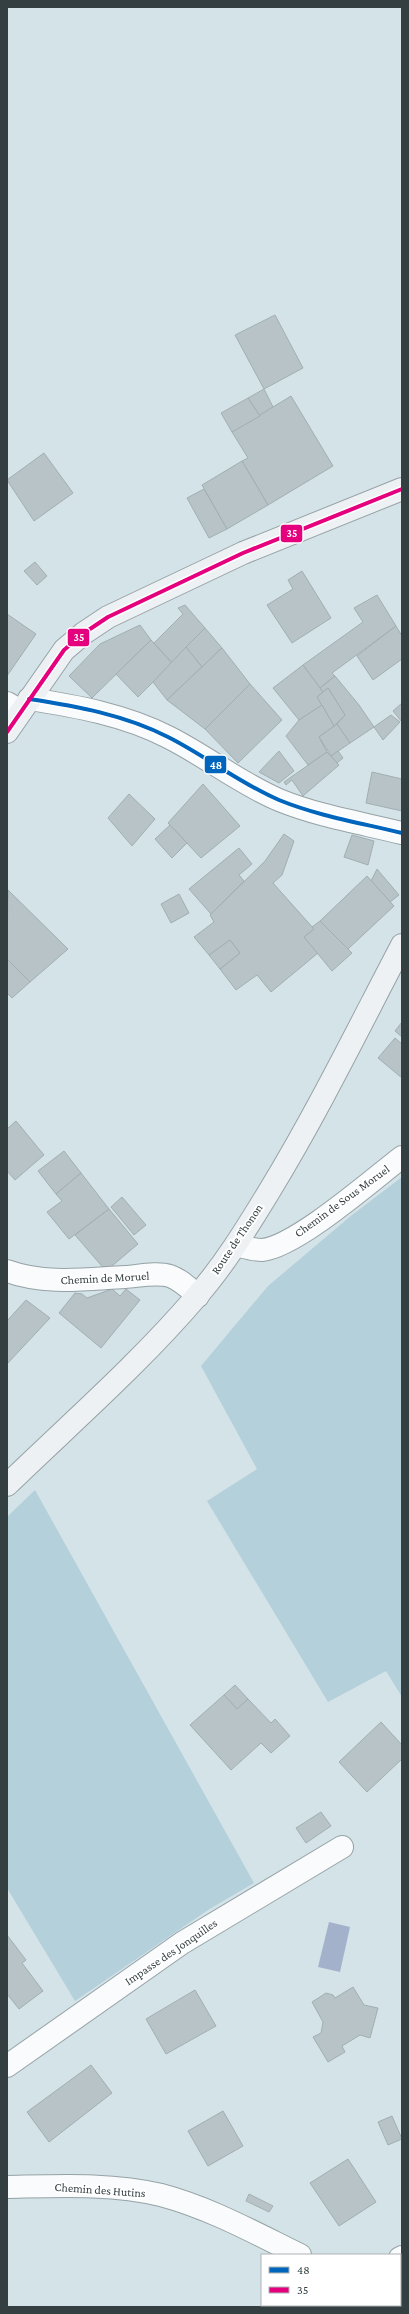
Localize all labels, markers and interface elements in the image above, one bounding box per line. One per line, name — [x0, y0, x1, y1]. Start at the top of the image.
line badge: 35 — [280, 524, 303, 543]
text: 35 — [287, 527, 297, 539]
line badge: 35 — [67, 628, 90, 647]
text: 35 — [74, 631, 84, 643]
line badge: 48 — [204, 755, 227, 774]
text: 48 — [210, 759, 222, 771]
street label: Chemin de Sous Moruel — [292, 1162, 392, 1240]
street label: Route de Thonon — [208, 1201, 266, 1277]
street label: Chemin de Moruel — [60, 1269, 150, 1287]
street label: Impasse des Jonquilles — [122, 1916, 220, 1988]
street label: Chemin des Hutins — [54, 2180, 146, 2200]
legend — [261, 2254, 401, 2306]
text: 48 — [297, 2263, 310, 2277]
text: 35 — [297, 2283, 308, 2297]

